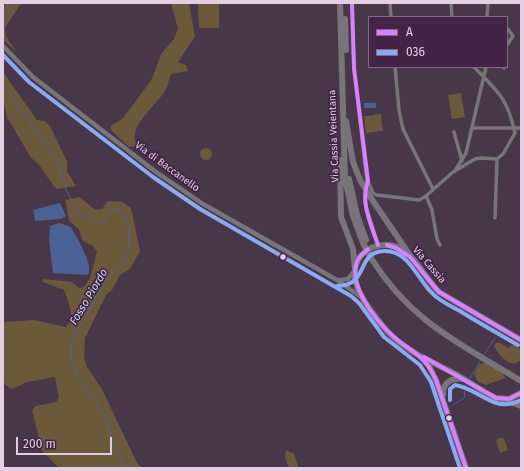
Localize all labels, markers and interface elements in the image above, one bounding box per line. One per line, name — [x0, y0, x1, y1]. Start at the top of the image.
legend — [368, 16, 508, 68]
text: A — [406, 25, 413, 39]
text: 036 — [406, 45, 425, 59]
street label: Via Cassia Veientana — [326, 90, 342, 182]
street label: Via di Baccanello — [132, 139, 202, 195]
street label: Via Cassia — [410, 244, 448, 286]
unlabelled marker — [278, 252, 288, 262]
water label: Fosso Piordo — [67, 267, 111, 327]
unlabelled marker — [444, 413, 454, 423]
scale bar — [18, 429, 114, 455]
text: 200 m — [23, 437, 56, 451]

